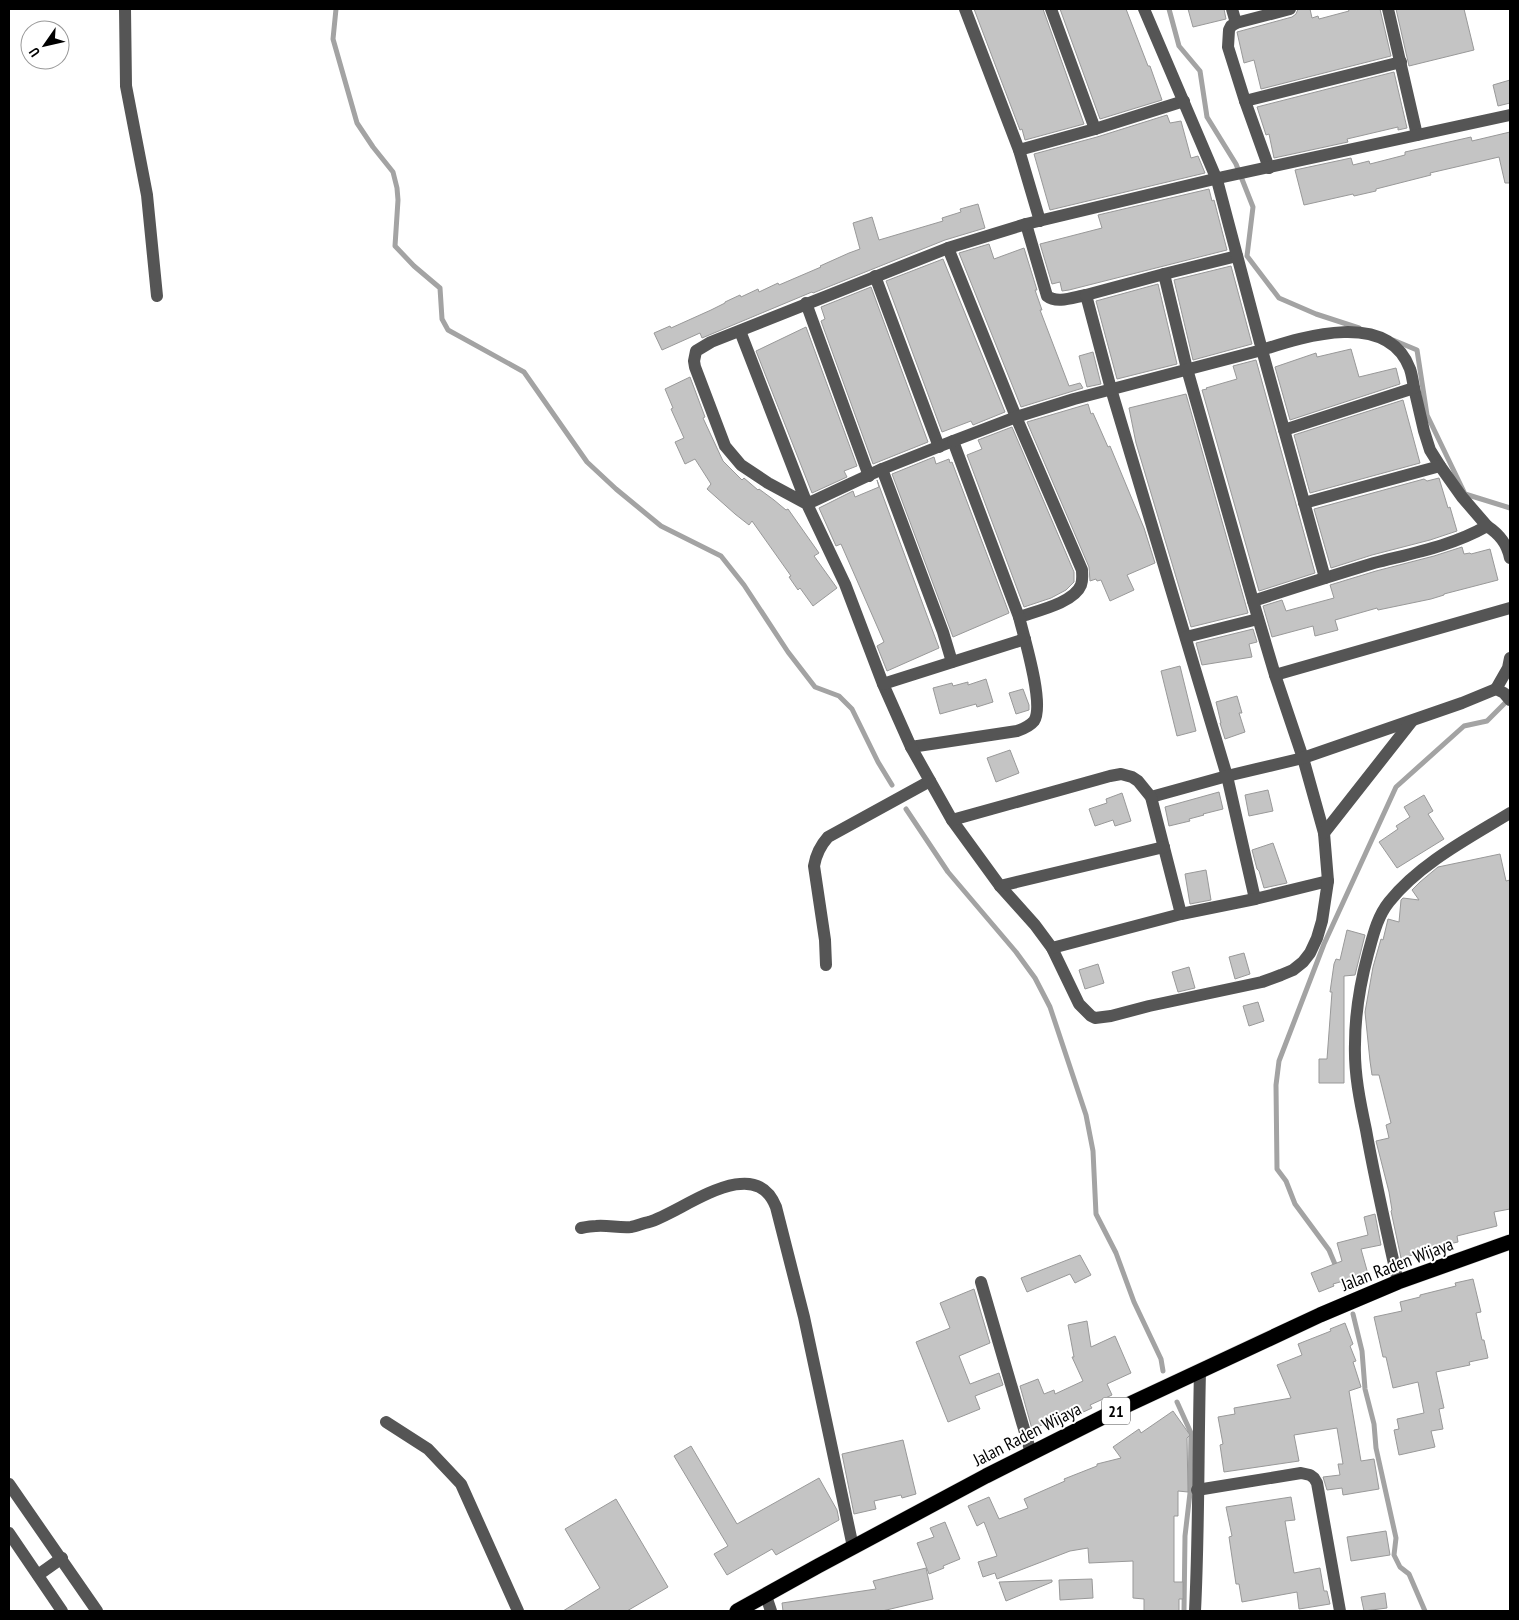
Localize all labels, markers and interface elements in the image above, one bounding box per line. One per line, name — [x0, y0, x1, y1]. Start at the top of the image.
north arrow — [20, 20, 70, 70]
text: U — [25, 44, 44, 60]
street label: Jalan Raden Wijaya — [1337, 1232, 1456, 1296]
street label: Jalan Raden Wijaya — [968, 1397, 1085, 1472]
road number: 21 — [1102, 1398, 1130, 1424]

